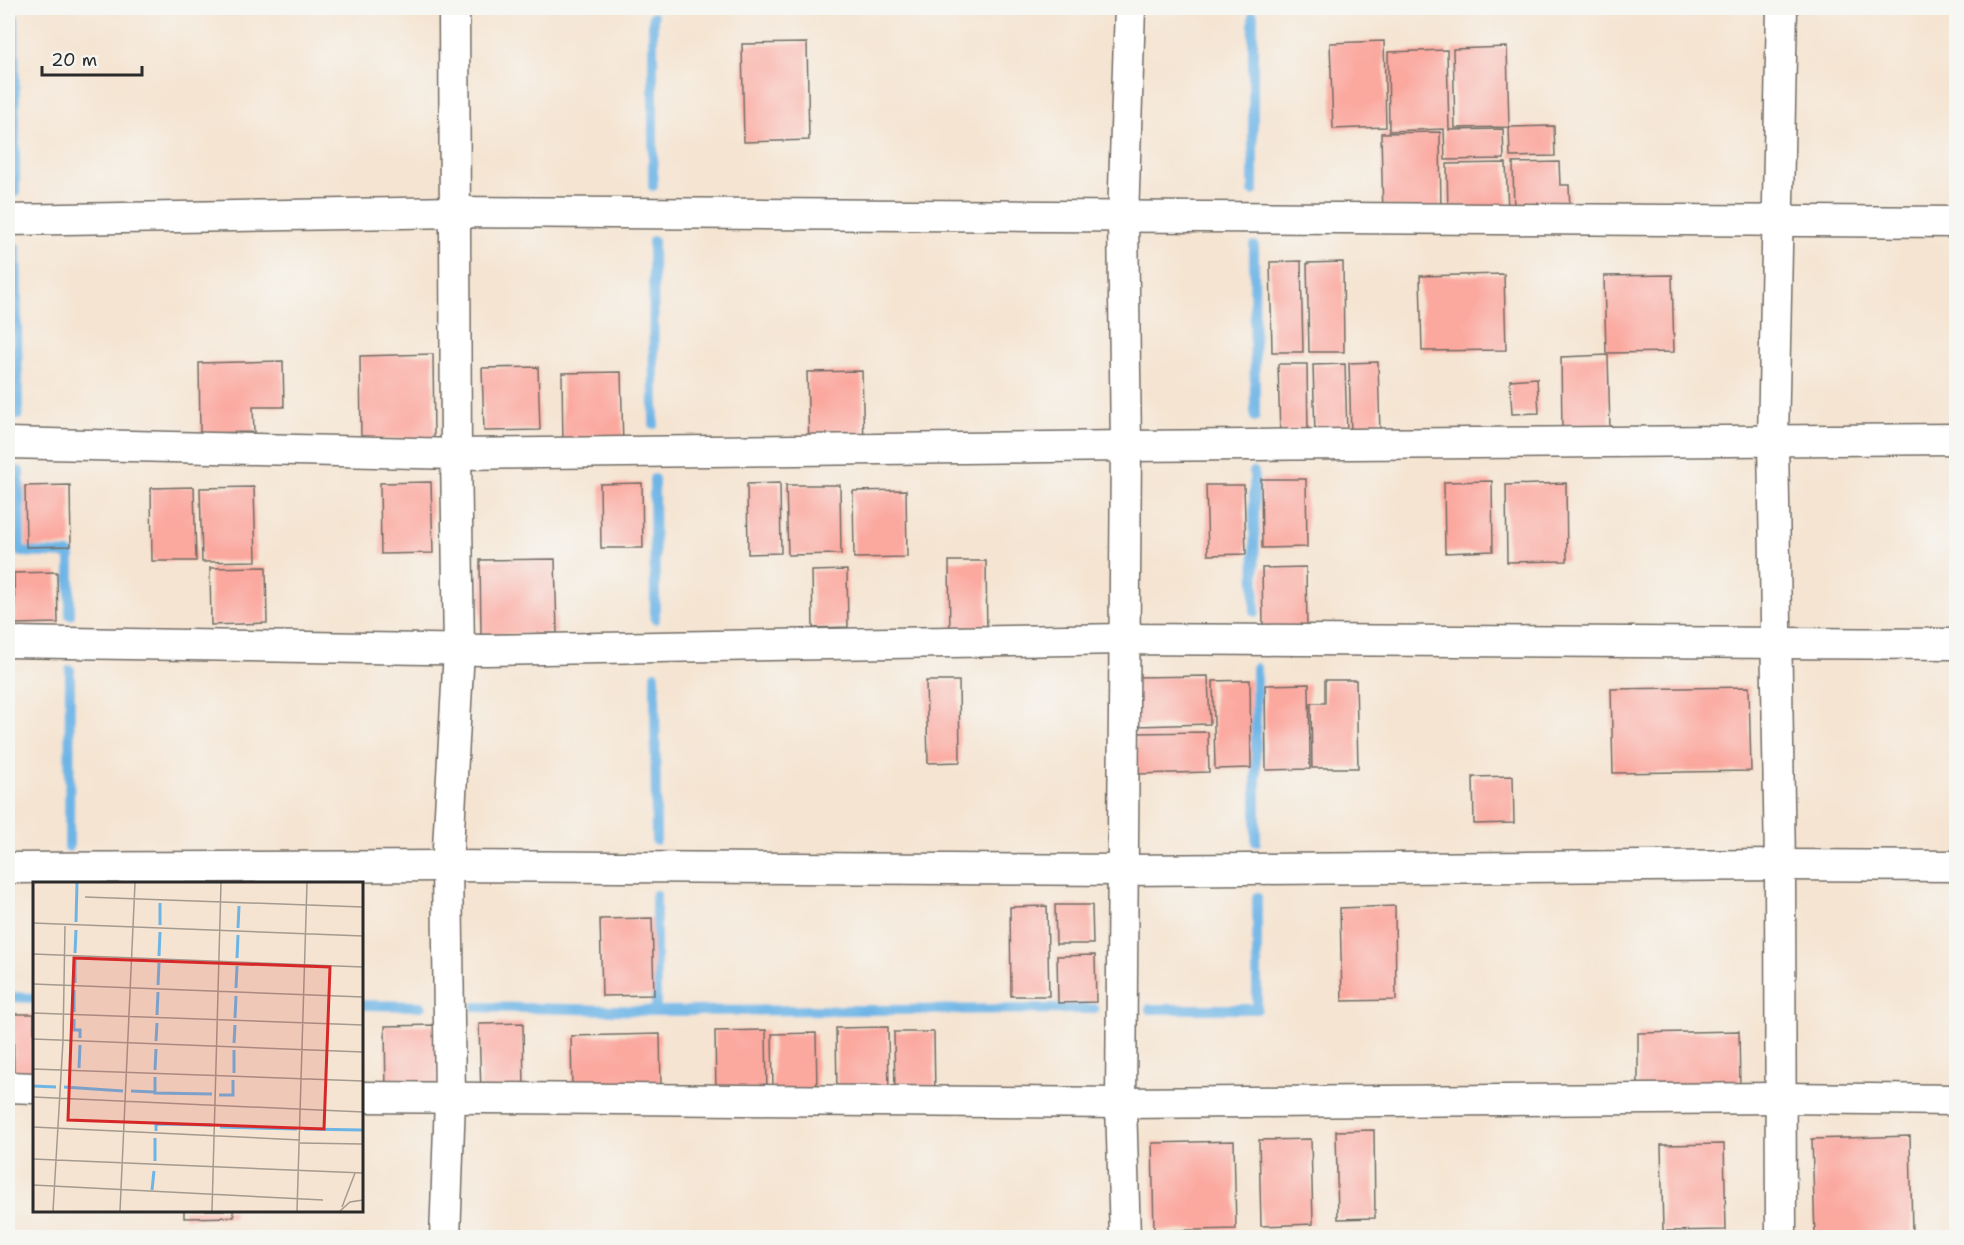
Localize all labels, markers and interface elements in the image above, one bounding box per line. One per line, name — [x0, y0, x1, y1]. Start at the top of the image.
scale bar — [42, 39, 142, 77]
text: 20 m — [51, 48, 97, 72]
inset map — [33, 882, 363, 1212]

